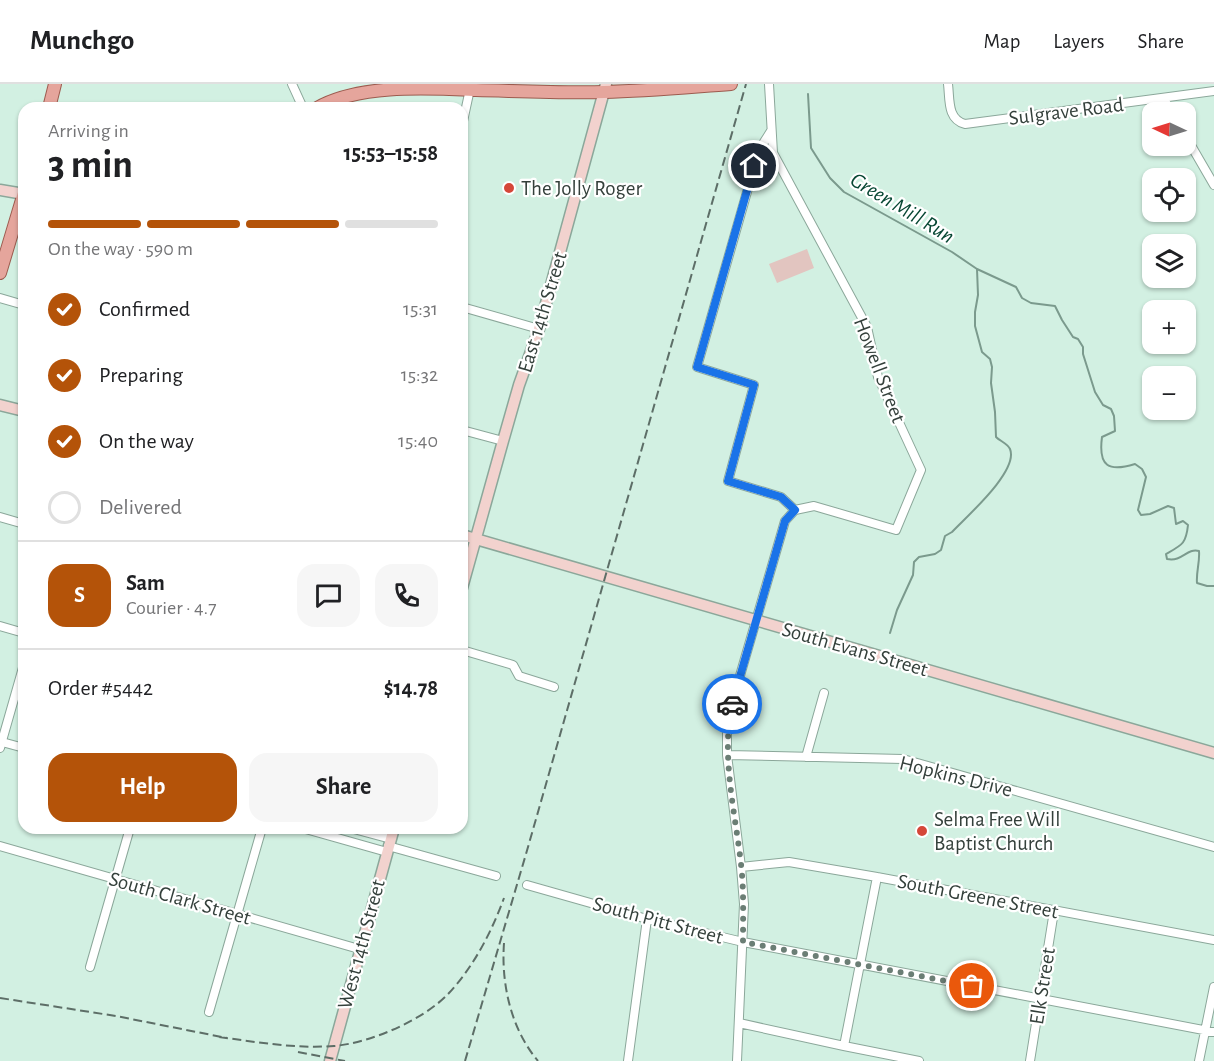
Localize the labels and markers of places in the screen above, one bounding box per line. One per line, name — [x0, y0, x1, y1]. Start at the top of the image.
pin — [728, 140, 779, 191]
place label: The Jolly Roger — [521, 178, 642, 199]
marker: The Jolly Roger — [502, 181, 516, 195]
place label: Selma Free Will Baptist Church — [934, 809, 1060, 854]
marker: Selma Free Will Baptist Church — [915, 824, 929, 838]
pin — [946, 960, 997, 1011]

